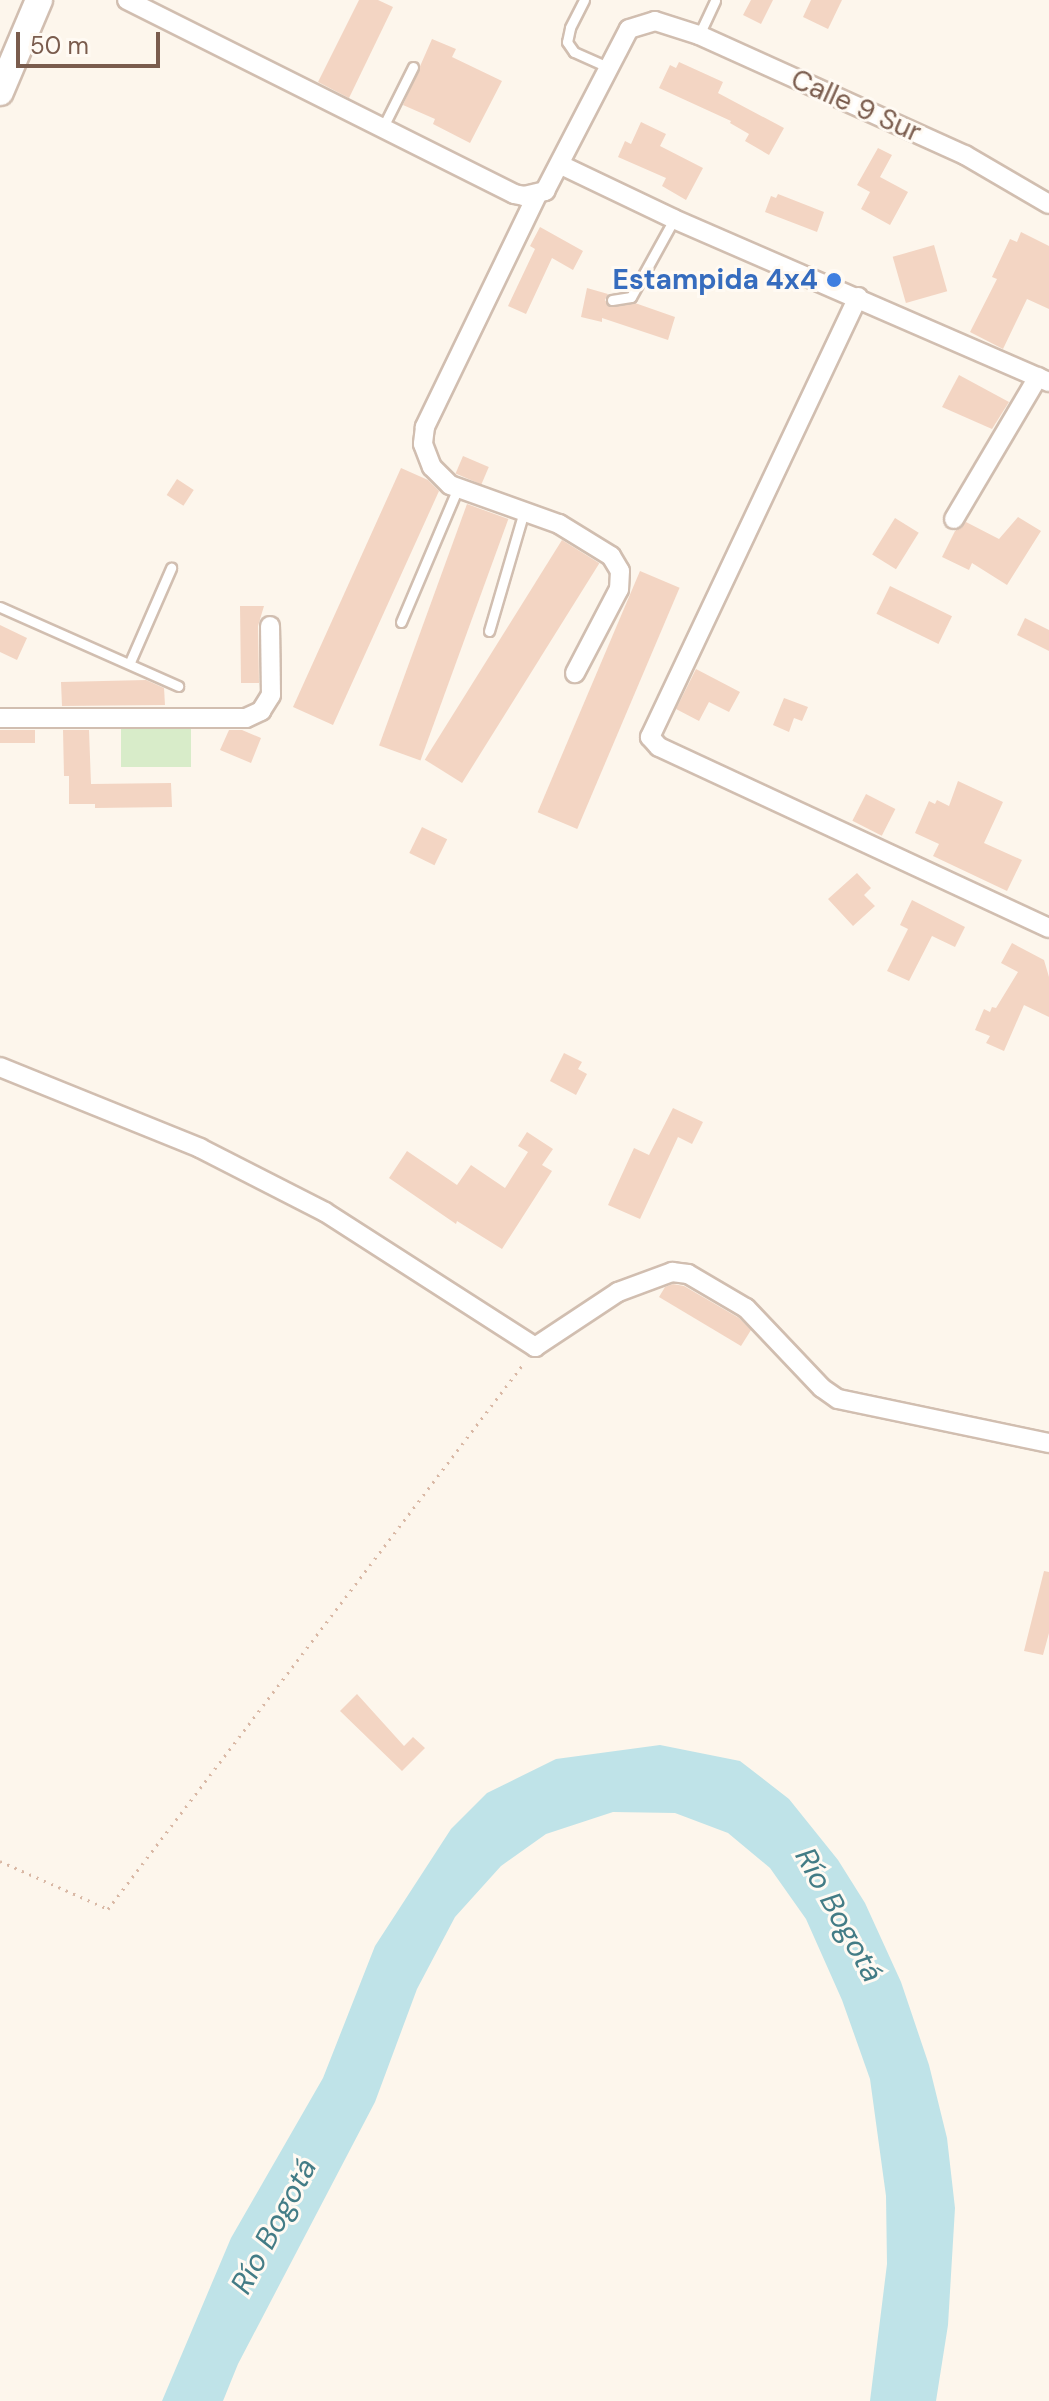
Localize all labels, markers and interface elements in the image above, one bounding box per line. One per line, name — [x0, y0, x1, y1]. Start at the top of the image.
scale bar — [20, 16, 164, 66]
text: 50 m — [30, 30, 89, 61]
street label: Calle 9 Sur — [786, 62, 926, 150]
place label: Estampida 4x4 — [613, 263, 818, 297]
marker: Estampida 4x4 — [825, 271, 843, 289]
water label: Río Bogotá — [787, 1842, 891, 1988]
water label: Río Bogotá — [223, 2152, 325, 2300]

